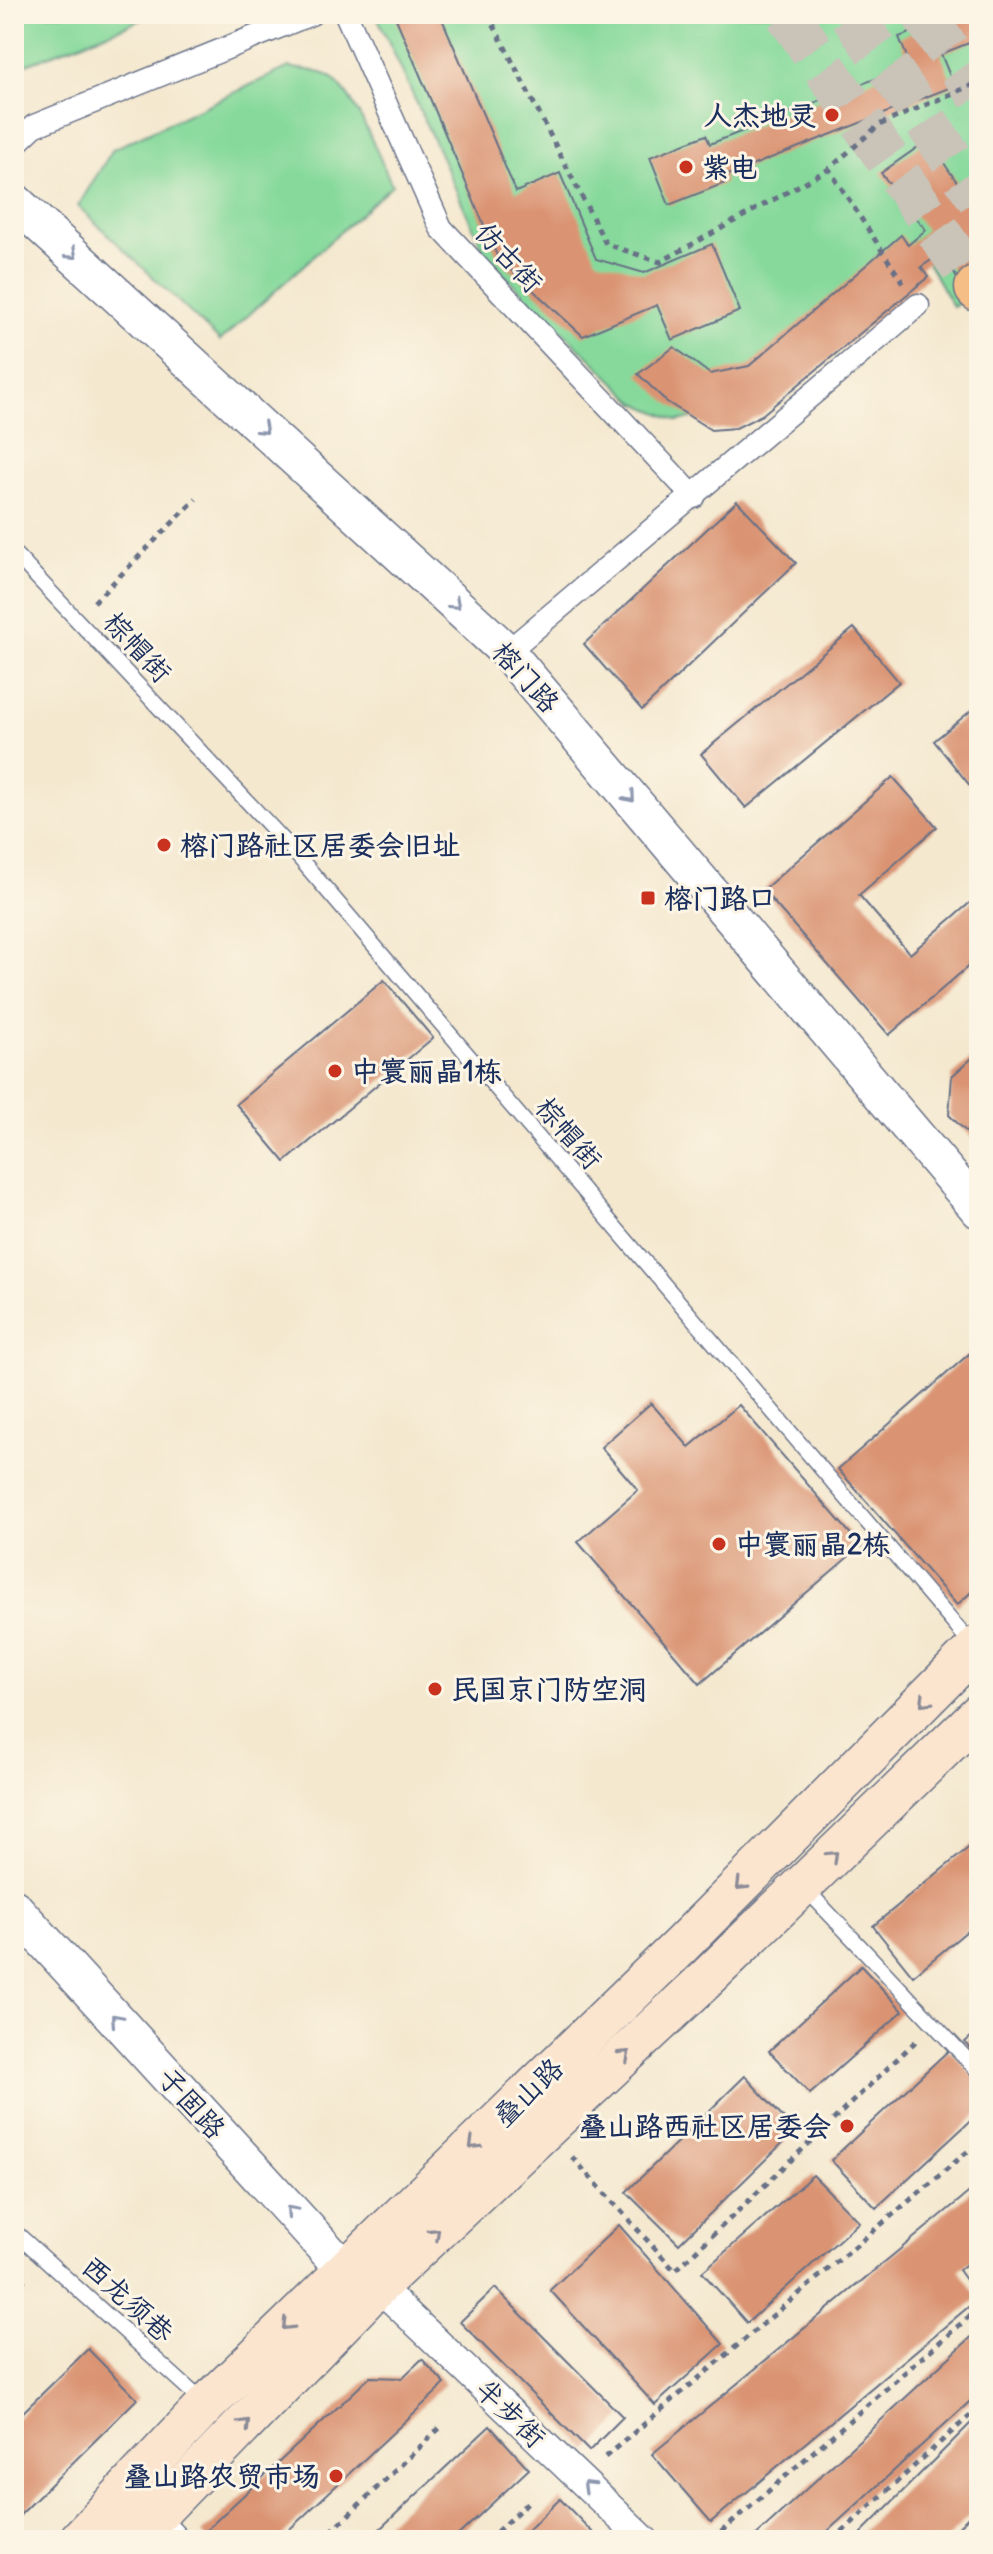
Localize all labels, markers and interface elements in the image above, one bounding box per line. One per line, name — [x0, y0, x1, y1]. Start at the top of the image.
place label: 人杰地灵 — [704, 97, 816, 133]
marker: 人杰地灵 — [823, 106, 841, 124]
place label: 紫电 — [702, 149, 758, 185]
marker: 紫电 — [677, 158, 695, 176]
street label: 仿古街 — [467, 214, 551, 300]
one-way arrow — [62, 244, 77, 258]
one-way arrow — [254, 419, 269, 434]
one-way arrow — [446, 595, 461, 609]
street label: 棕帽街 — [96, 604, 180, 690]
street label: 榕门路 — [485, 634, 567, 720]
one-way arrow — [620, 787, 635, 802]
place label: 榕门路社区居委会旧址 — [180, 827, 460, 863]
marker: 榕门路社区居委会旧址 — [155, 836, 173, 854]
place label: 榕门路口 — [664, 880, 776, 916]
marker: 榕门路口 — [639, 889, 657, 907]
place label: 中寰丽晶1栋 — [351, 1053, 502, 1089]
marker: 中寰丽晶1栋 — [326, 1062, 344, 1080]
street label: 棕帽街 — [528, 1089, 610, 1177]
place label: 中寰丽晶2栋 — [735, 1526, 890, 1562]
marker: 中寰丽晶2栋 — [710, 1535, 728, 1553]
place label: 民国京门防空洞 — [451, 1671, 647, 1707]
marker: 民国京门防空洞 — [426, 1680, 444, 1698]
one-way arrow — [919, 1692, 934, 1706]
one-way arrow — [824, 1851, 838, 1865]
one-way arrow — [736, 1876, 750, 1890]
one-way arrow — [111, 2014, 125, 2029]
street label: 叠山路 — [485, 2050, 571, 2134]
one-way arrow — [616, 2050, 630, 2065]
street label: 子固路 — [151, 2060, 233, 2146]
place label: 叠山路西社区居委会 — [579, 2108, 831, 2144]
marker: 叠山路西社区居委会 — [838, 2117, 856, 2135]
one-way arrow — [469, 2135, 483, 2149]
one-way arrow — [287, 2206, 301, 2221]
one-way arrow — [426, 2227, 440, 2242]
street label: 西龙须巷 — [74, 2248, 182, 2351]
one-way arrow — [282, 2316, 296, 2330]
street label: 半步街 — [468, 2371, 554, 2455]
one-way arrow — [236, 2419, 250, 2433]
place label: 叠山路农贸市场 — [124, 2458, 320, 2494]
marker: 叠山路农贸市场 — [327, 2467, 345, 2485]
one-way arrow — [582, 2481, 597, 2495]

